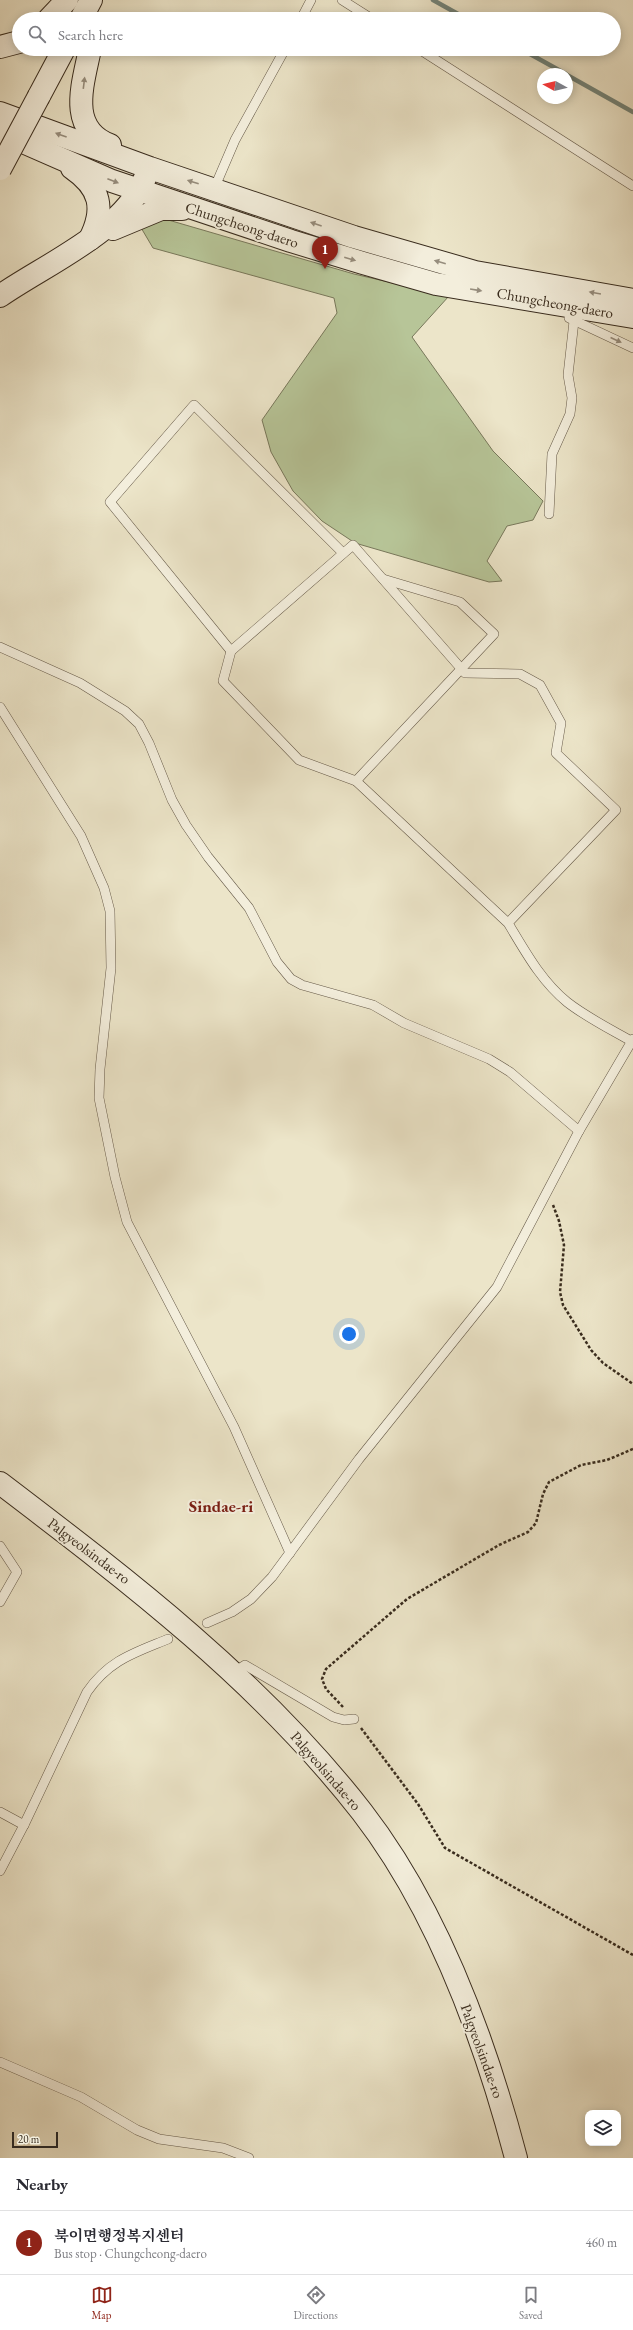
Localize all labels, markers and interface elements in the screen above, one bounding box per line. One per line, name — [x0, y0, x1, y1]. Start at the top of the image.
search box — [12, 12, 621, 56]
icon: search — [26, 23, 48, 45]
text: Search here — [58, 25, 123, 44]
north arrow — [537, 68, 573, 104]
one-way arrow — [81, 77, 87, 89]
one-way arrow — [54, 132, 66, 138]
one-way arrow — [107, 178, 119, 184]
one-way arrow — [186, 179, 198, 185]
street label: Chungcheong-daero — [183, 197, 301, 252]
one-way arrow — [309, 221, 321, 227]
pin: 1 — [312, 236, 338, 269]
one-way arrow — [345, 256, 357, 262]
one-way arrow — [434, 259, 446, 265]
street label: Chungcheong-daero — [495, 283, 615, 322]
one-way arrow — [470, 287, 482, 293]
one-way arrow — [589, 290, 601, 296]
one-way arrow — [610, 337, 622, 343]
your location — [339, 1324, 359, 1344]
district label: Sindae-ri — [189, 1495, 253, 1517]
street label: Palgyeolsindae-ro — [44, 1513, 134, 1588]
street label: Palgyeolsindae-ro — [287, 1727, 366, 1814]
street label: Palgyeolsindae-ro — [457, 2001, 508, 2100]
map controls — [585, 2110, 621, 2146]
button: layers — [585, 2110, 621, 2146]
scale bar — [12, 2130, 58, 2149]
text: 20 m — [18, 2132, 39, 2146]
text: Nearby — [16, 2173, 68, 2195]
text: 북이면행정복지센터 — [54, 2226, 184, 2245]
text: 1 — [26, 2234, 32, 2251]
text: 460 m — [586, 2234, 617, 2251]
text: Bus stop · Chungcheong-daero — [54, 2245, 207, 2262]
tab: Map — [91, 2284, 113, 2322]
tab: Directions — [294, 2284, 338, 2322]
tab: Saved — [519, 2284, 542, 2322]

